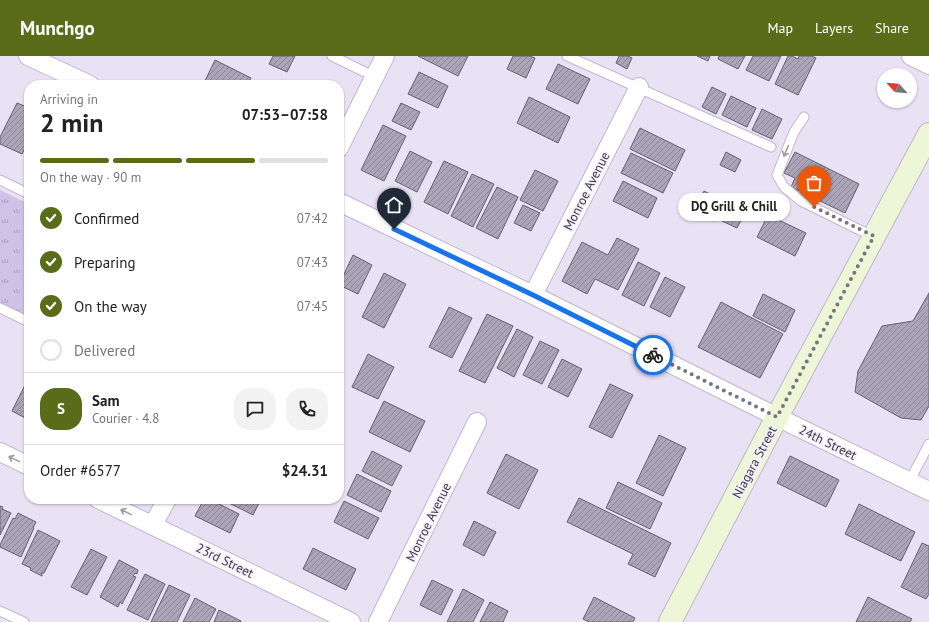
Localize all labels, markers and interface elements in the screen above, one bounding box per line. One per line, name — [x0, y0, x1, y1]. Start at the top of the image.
text: Munchgo — [20, 16, 95, 40]
text: Map — [767, 19, 793, 37]
text: Layers — [815, 19, 853, 37]
text: Share — [875, 19, 909, 37]
north arrow — [877, 68, 917, 108]
map controls — [877, 68, 917, 108]
text: Arriving in — [40, 91, 98, 108]
text: 07:53–07:58 — [242, 105, 328, 124]
text: 2 min — [40, 106, 103, 139]
one-way arrow — [781, 145, 789, 157]
street label: Monroe Avenue — [559, 149, 614, 233]
pin — [797, 166, 831, 207]
text: On the way · 90 m — [40, 169, 141, 186]
icon: bag — [803, 172, 825, 194]
pin — [377, 188, 411, 229]
callout: DQ Grill & Chill — [678, 193, 790, 221]
icon: home — [383, 194, 405, 216]
text: DQ Grill & Chill — [691, 198, 777, 215]
icon: check — [40, 207, 62, 229]
text: Confirmed — [74, 209, 139, 228]
text: 07:42 — [297, 210, 328, 227]
icon: check — [40, 251, 62, 273]
text: Preparing — [74, 253, 136, 272]
text: 07:43 — [297, 254, 328, 271]
icon: check — [40, 295, 62, 317]
text: On the way — [74, 297, 147, 316]
text: 07:45 — [297, 298, 328, 315]
courier — [633, 335, 673, 375]
text: Delivered — [74, 341, 135, 360]
icon: bike — [642, 344, 664, 366]
button: chat — [234, 388, 276, 430]
button: phone — [286, 388, 328, 430]
text: Sam — [92, 391, 119, 410]
text: S — [57, 399, 65, 418]
text: Courier · 4.8 — [92, 410, 159, 427]
street label: 24th Street — [796, 421, 860, 464]
street label: Niagara Street — [728, 423, 781, 501]
one-way arrow — [9, 455, 21, 462]
text: Order #6577 — [40, 461, 121, 480]
text: $24.31 — [282, 461, 328, 480]
street label: Monroe Avenue — [402, 480, 455, 565]
one-way arrow — [120, 508, 132, 515]
street label: 23rd Street — [193, 539, 257, 582]

